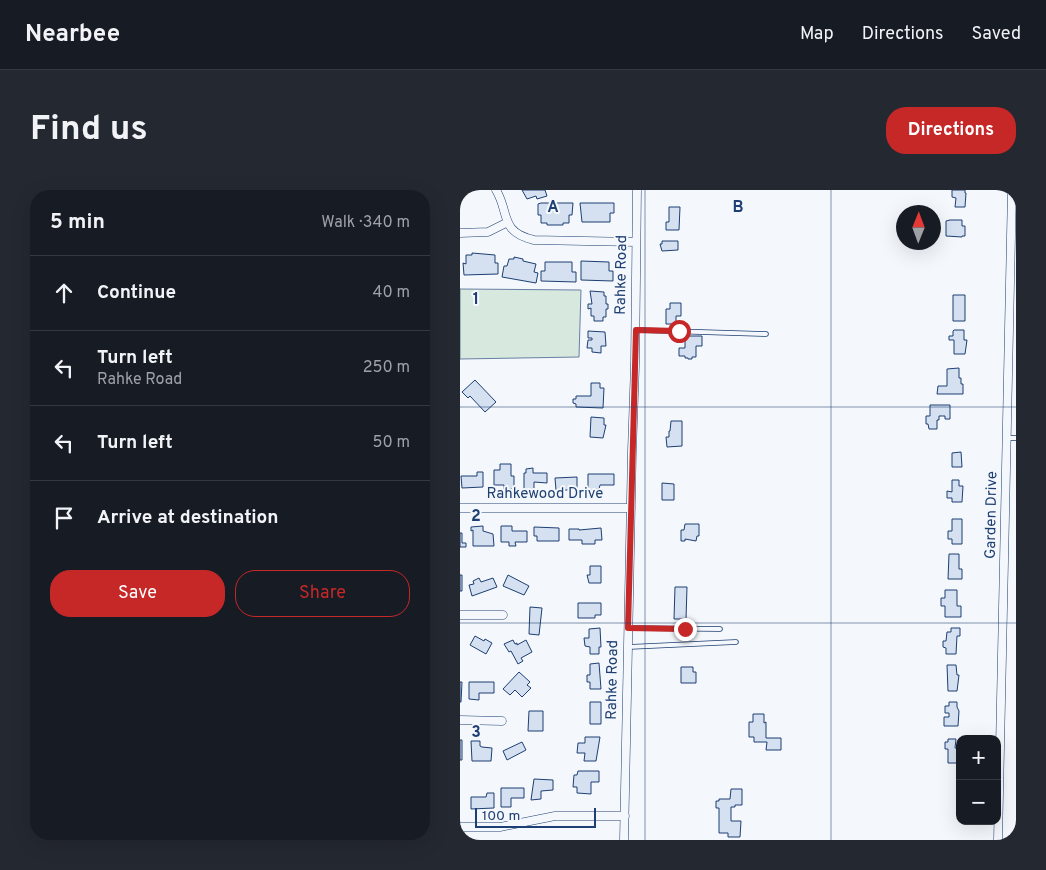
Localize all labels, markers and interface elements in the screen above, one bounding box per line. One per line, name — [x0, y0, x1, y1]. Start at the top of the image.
text: Nearbee — [25, 20, 120, 50]
text: Map — [800, 23, 834, 46]
text: Directions — [862, 23, 944, 46]
text: Saved — [972, 23, 1021, 46]
button: Directions — [886, 107, 1016, 154]
text: Find us — [30, 108, 148, 152]
text: A — [547, 198, 559, 218]
text: B — [732, 198, 744, 218]
north arrow — [896, 205, 941, 250]
text: 5 min — [50, 209, 105, 236]
text: Walk · 340 m — [321, 213, 410, 233]
street label: Rahke Road — [612, 235, 632, 315]
icon: ahead — [50, 279, 78, 307]
text: Continue — [97, 281, 176, 305]
text: 40 m — [372, 283, 410, 303]
text: 1 — [473, 290, 479, 310]
route start — [668, 320, 691, 343]
text: Turn left — [97, 346, 173, 370]
icon: left — [50, 354, 78, 382]
text: 250 m — [363, 358, 410, 378]
text: Rahke Road — [97, 370, 182, 390]
icon: left — [50, 429, 78, 457]
text: Turn left — [97, 431, 173, 455]
text: 50 m — [373, 433, 410, 453]
street label: Garden Drive — [982, 471, 1002, 559]
street label: Rahkewood Drive — [487, 485, 603, 504]
icon: arrive — [50, 504, 78, 532]
text: Arrive at destination — [97, 506, 278, 530]
text: 2 — [471, 507, 481, 527]
button: Save — [50, 570, 225, 617]
button: Share — [235, 570, 410, 617]
route end — [674, 618, 697, 641]
street label: Rahke Road — [603, 640, 623, 720]
text: 3 — [471, 723, 481, 743]
map controls — [956, 735, 1001, 825]
button: + — [956, 735, 1001, 780]
button: − — [956, 780, 1001, 825]
scale bar — [475, 805, 596, 828]
text: 100 m — [482, 808, 520, 825]

